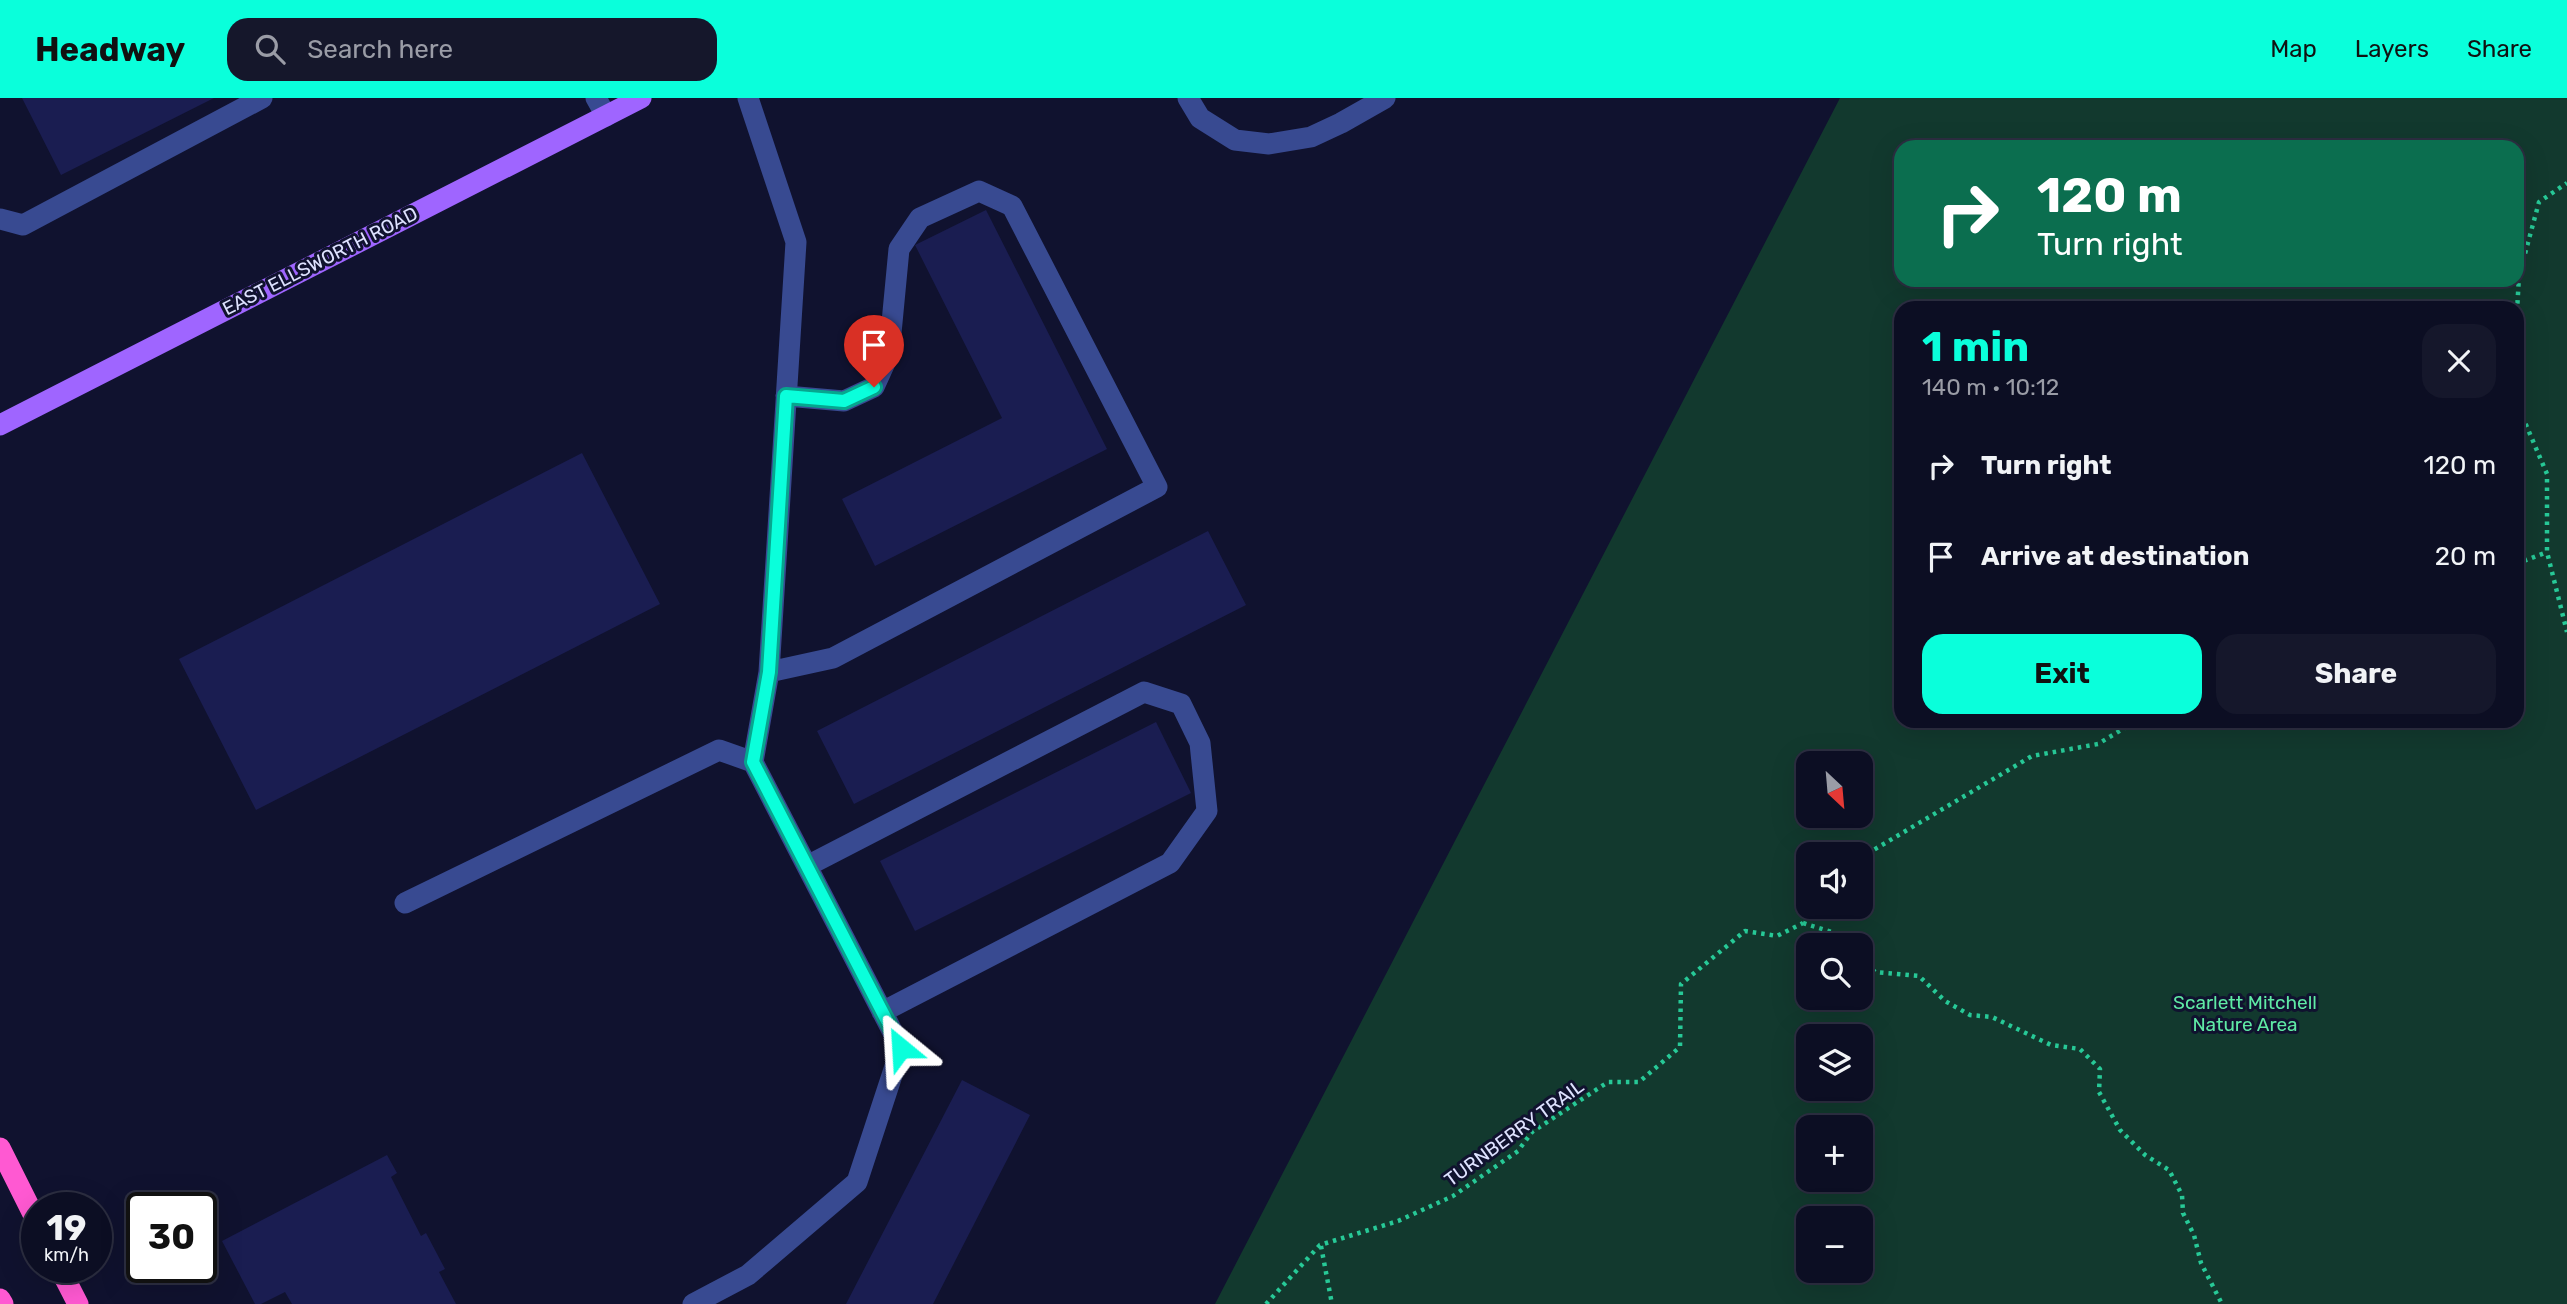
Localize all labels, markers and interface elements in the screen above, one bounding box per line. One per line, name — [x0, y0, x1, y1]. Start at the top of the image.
search box — [227, 18, 717, 81]
text: Headway — [35, 30, 185, 69]
icon: search — [251, 30, 289, 68]
text: Search here — [307, 34, 453, 65]
text: Map — [2270, 35, 2317, 63]
text: Layers — [2355, 35, 2429, 63]
text: Share — [2467, 35, 2532, 63]
text: 120 m — [2037, 166, 2182, 224]
icon: right — [1922, 168, 2013, 259]
street label: EAST ELLSWORTH ROAD — [219, 202, 421, 320]
text: Turn right — [2037, 225, 2182, 263]
pin — [844, 315, 904, 387]
text: 1 min — [1922, 322, 2029, 372]
button: close — [2422, 324, 2496, 398]
icon: arrive — [855, 326, 893, 364]
text: 140 m · 10:12 — [1922, 373, 2059, 401]
icon: right — [1922, 447, 1960, 485]
text: Turn right — [1981, 450, 2111, 481]
text: 120 m — [2424, 450, 2496, 481]
icon: arrive — [1922, 538, 1960, 576]
text: Arrive at destination — [1981, 541, 2249, 572]
text: 20 m — [2435, 541, 2496, 572]
button: Exit — [1922, 634, 2202, 714]
button: Share — [2216, 634, 2496, 714]
north arrow — [1796, 751, 1872, 828]
map controls — [1796, 751, 1873, 1283]
button: sound — [1796, 842, 1873, 919]
button: search — [1796, 933, 1873, 1010]
park label: Scarlett Mitchell Nature Area — [2173, 991, 2317, 1036]
position arrow — [864, 1011, 938, 1085]
button: layers — [1796, 1024, 1873, 1101]
street label: TURNBERRY TRAIL — [1440, 1075, 1588, 1191]
button: + — [1796, 1115, 1873, 1192]
speed limit sign: 30 — [126, 1192, 217, 1283]
button: − — [1796, 1206, 1873, 1283]
text: 19 — [47, 1207, 86, 1249]
text: km/h — [44, 1244, 89, 1266]

